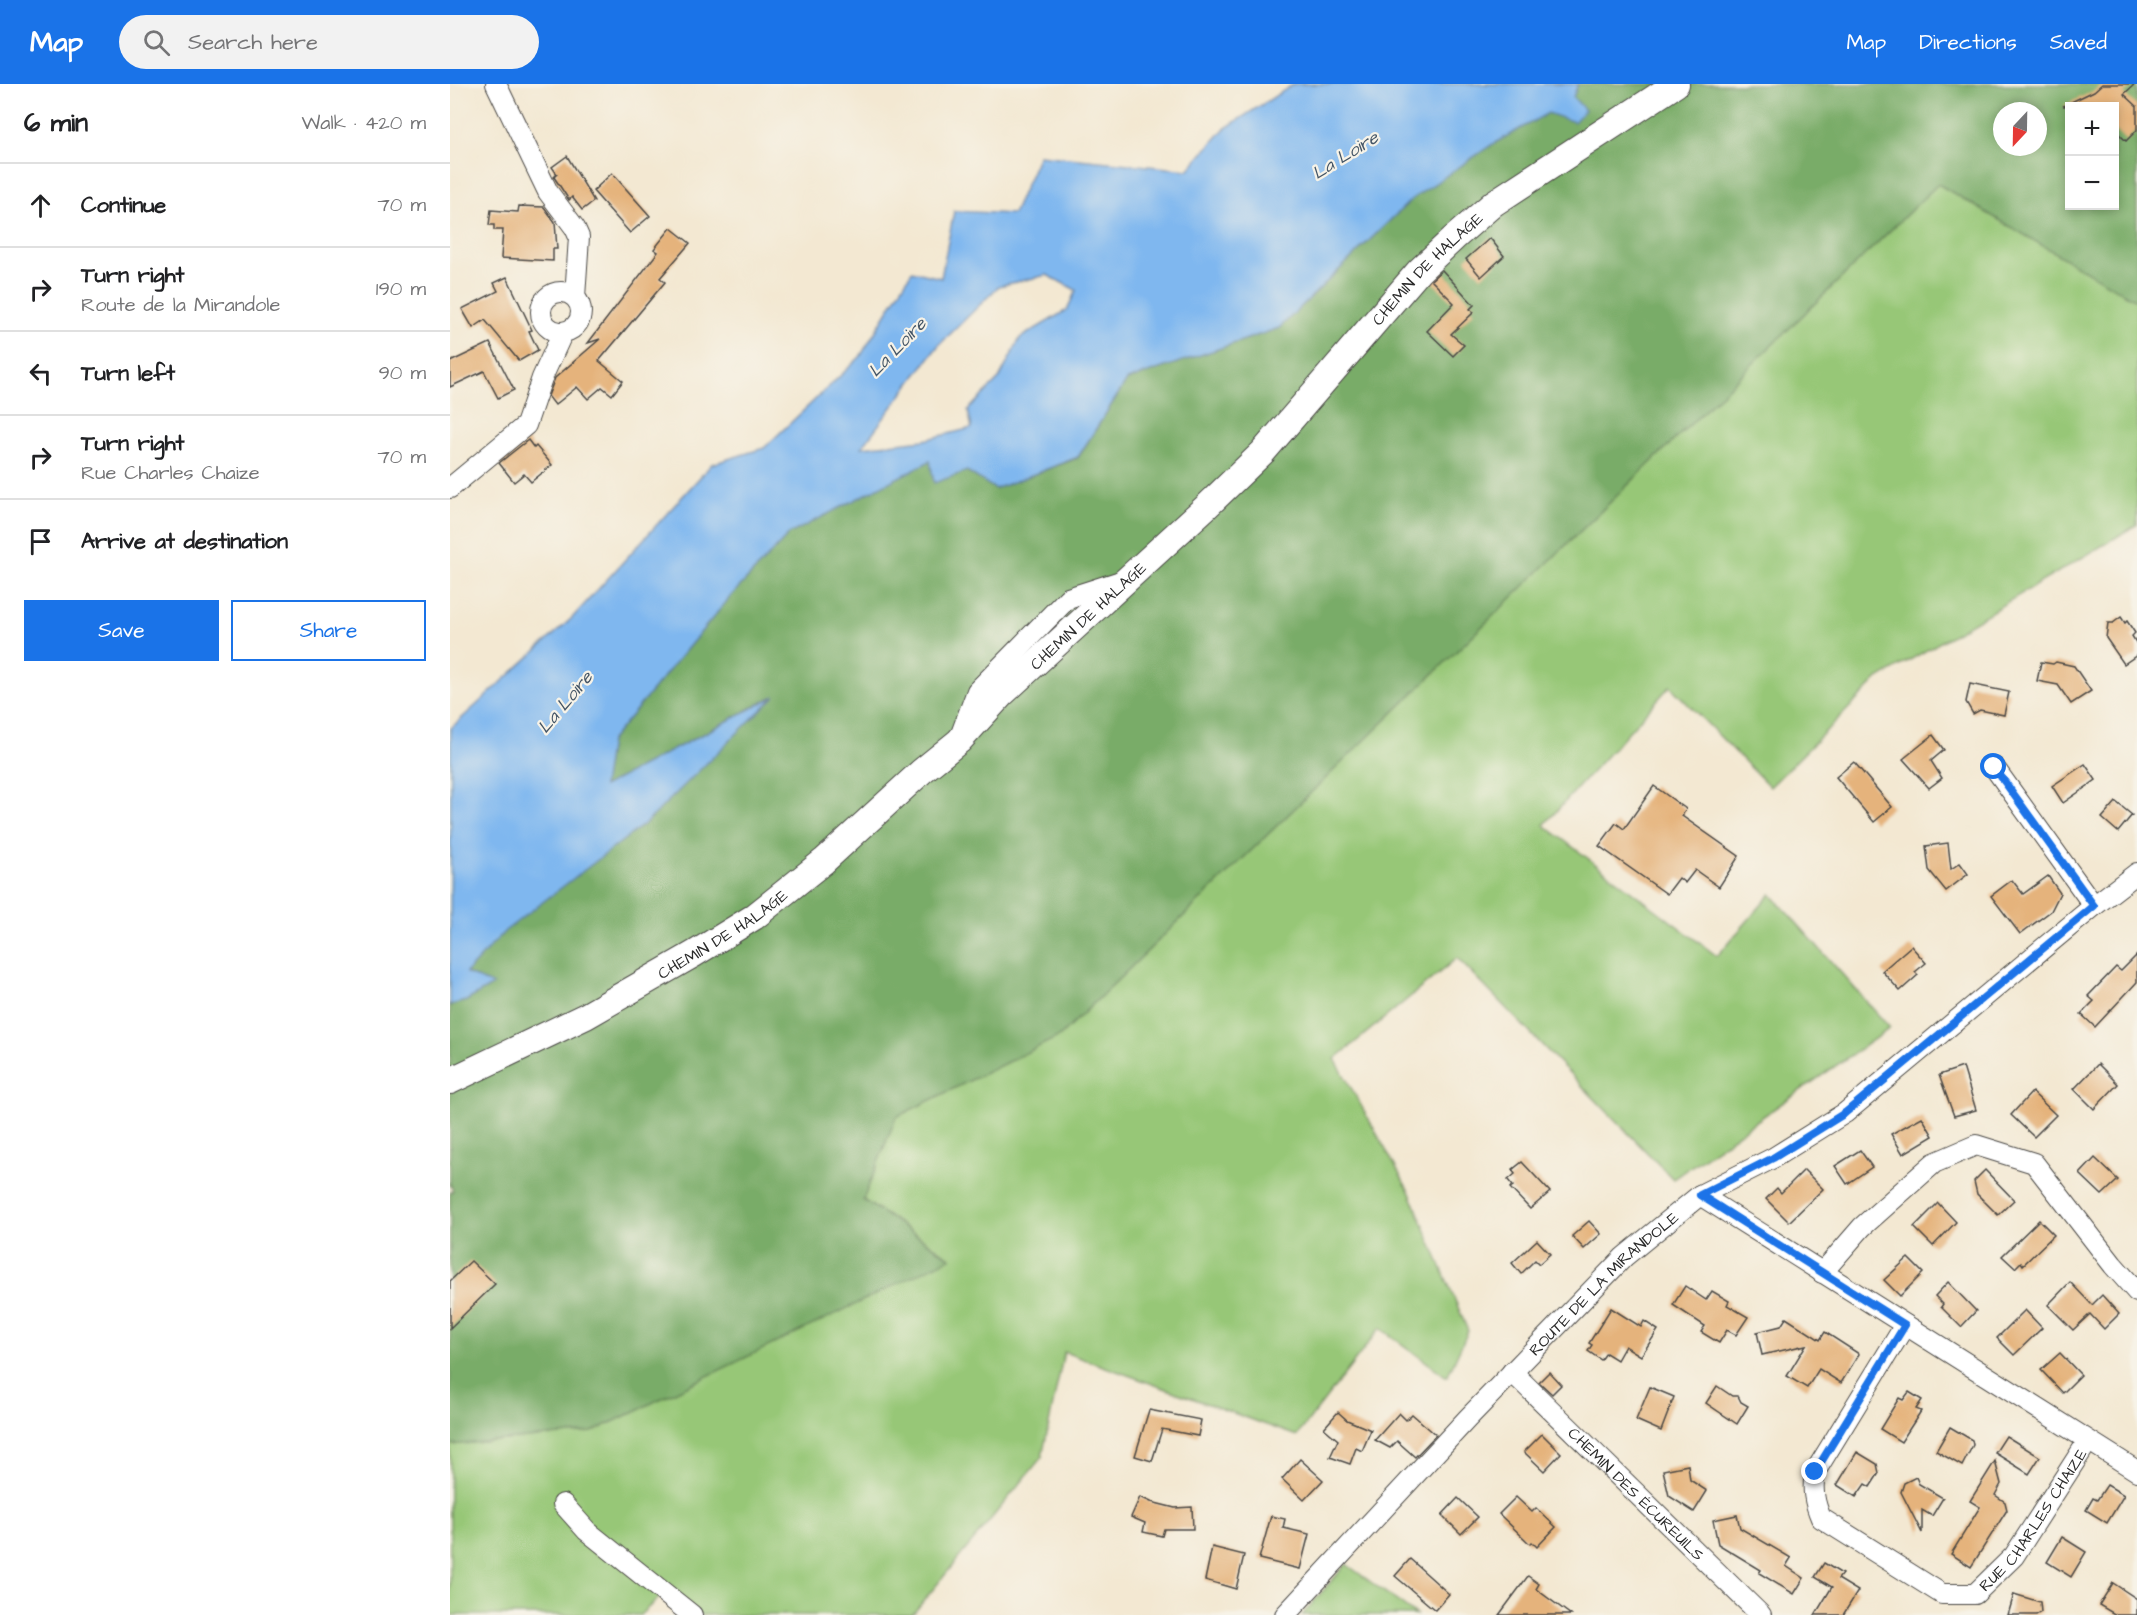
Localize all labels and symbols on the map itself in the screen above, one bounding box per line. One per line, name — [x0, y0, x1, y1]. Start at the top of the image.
north arrow — [1993, 102, 2047, 156]
water label: La Loire — [1307, 125, 1384, 186]
street label: CHEMIN DE HALAGE — [1367, 207, 1488, 330]
water label: La Loire — [863, 311, 933, 383]
street label: CHEMIN DE HALAGE — [1025, 557, 1152, 675]
water label: La Loire — [532, 665, 599, 739]
route start — [1980, 753, 2006, 779]
street label: CHEMIN DE HALAGE — [654, 884, 793, 985]
street label: ROUTE DE LA MIRANDOLE — [1524, 1207, 1684, 1361]
street label: CHEMIN DES ÉCUREUILS — [1563, 1423, 1709, 1566]
street label: RUE CHARLES CHAIZE — [1974, 1444, 2093, 1597]
route end — [1801, 1458, 1827, 1484]

